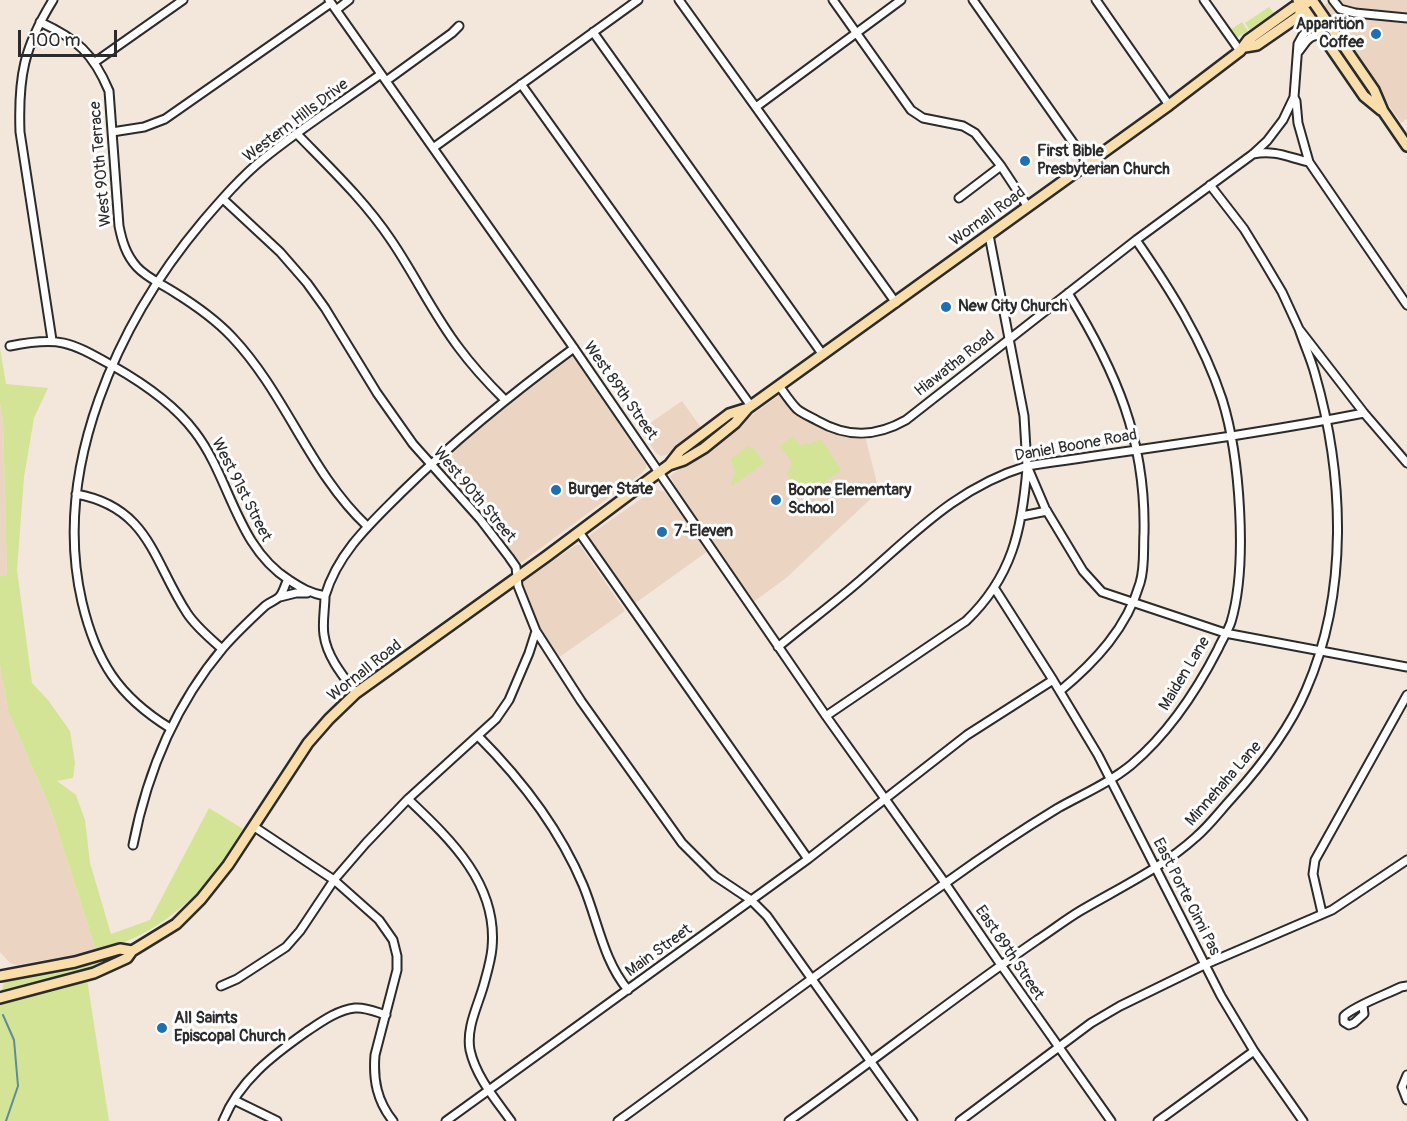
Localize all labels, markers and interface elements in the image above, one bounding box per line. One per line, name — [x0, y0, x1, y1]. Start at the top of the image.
place label: Apparition Coffee — [1296, 15, 1364, 53]
scale bar — [21, 18, 120, 56]
marker: Apparition Coffee — [1369, 27, 1383, 41]
text: 100 m — [29, 29, 81, 52]
street label: Western Hills Drive — [240, 75, 352, 167]
street label: West 90th Terrace — [86, 100, 116, 228]
place label: First Bible Presbyterian Church — [1037, 142, 1170, 180]
marker: First Bible Presbyterian Church — [1018, 154, 1032, 168]
street label: Wornall Road — [946, 183, 1030, 251]
place label: New City Church — [958, 297, 1067, 317]
marker: New City Church — [939, 300, 953, 314]
street label: Hiawatha Road — [911, 327, 999, 401]
street label: West 89th Street — [579, 338, 661, 444]
street label: Daniel Boone Road — [1013, 426, 1139, 466]
street label: West 91st Street — [207, 435, 275, 545]
street label: West 90th Street — [429, 443, 519, 547]
place label: Burger State — [568, 480, 653, 500]
place label: Boone Elementary School — [788, 481, 911, 519]
marker: Burger State — [549, 483, 563, 497]
marker: Boone Elementary School — [769, 493, 783, 507]
place label: 7-Eleven — [674, 522, 733, 542]
marker: 7-Eleven — [655, 525, 669, 539]
street label: Maiden Lane — [1155, 634, 1215, 714]
street label: Wornall Road — [324, 636, 406, 706]
street label: Minnehaha Lane — [1182, 738, 1266, 830]
street label: East Porte Cimi Pas — [1148, 835, 1224, 959]
street label: East 89th Street — [970, 902, 1048, 1004]
street label: Main Street — [622, 920, 696, 982]
place label: All Saints Episcopal Church — [174, 1009, 286, 1047]
marker: All Saints Episcopal Church — [155, 1021, 169, 1035]

